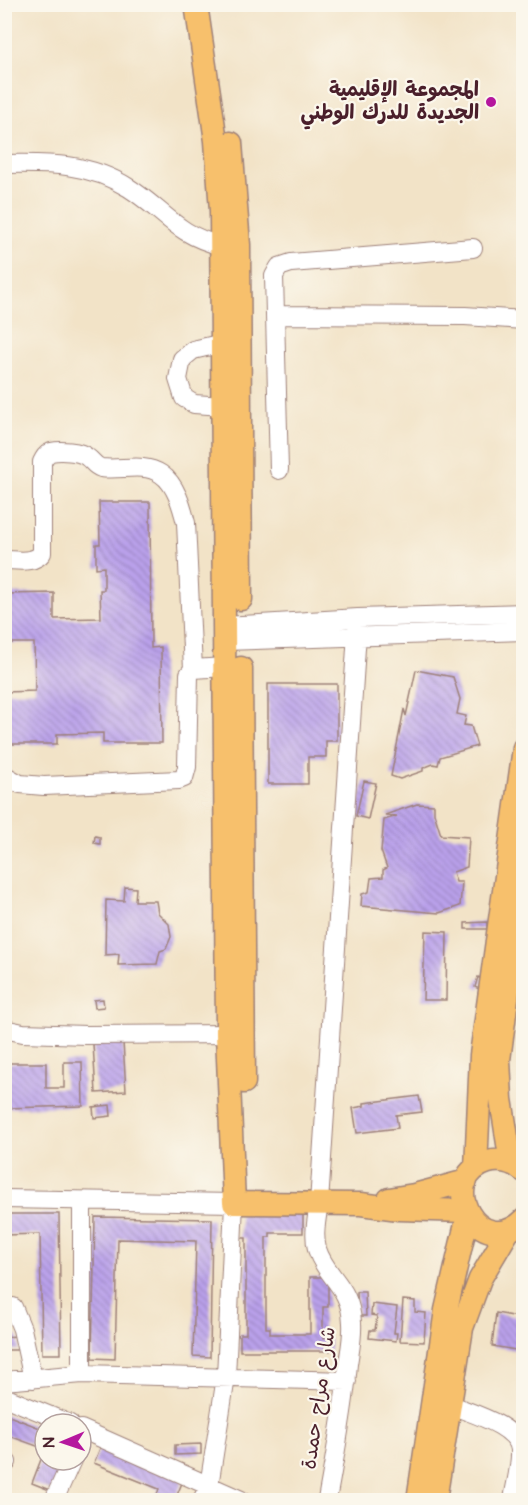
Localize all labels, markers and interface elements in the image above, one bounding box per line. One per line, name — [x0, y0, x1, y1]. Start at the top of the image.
place label: المجموعة الإقليمية الجديدة للدرك الوطني — [301, 76, 479, 130]
marker: المجموعة الإقليمية الجديدة للدرك الوطني — [484, 95, 498, 109]
street label: شارع مراح حمدة — [295, 1325, 343, 1471]
north arrow — [33, 1412, 93, 1472]
text: N — [38, 1437, 60, 1448]

